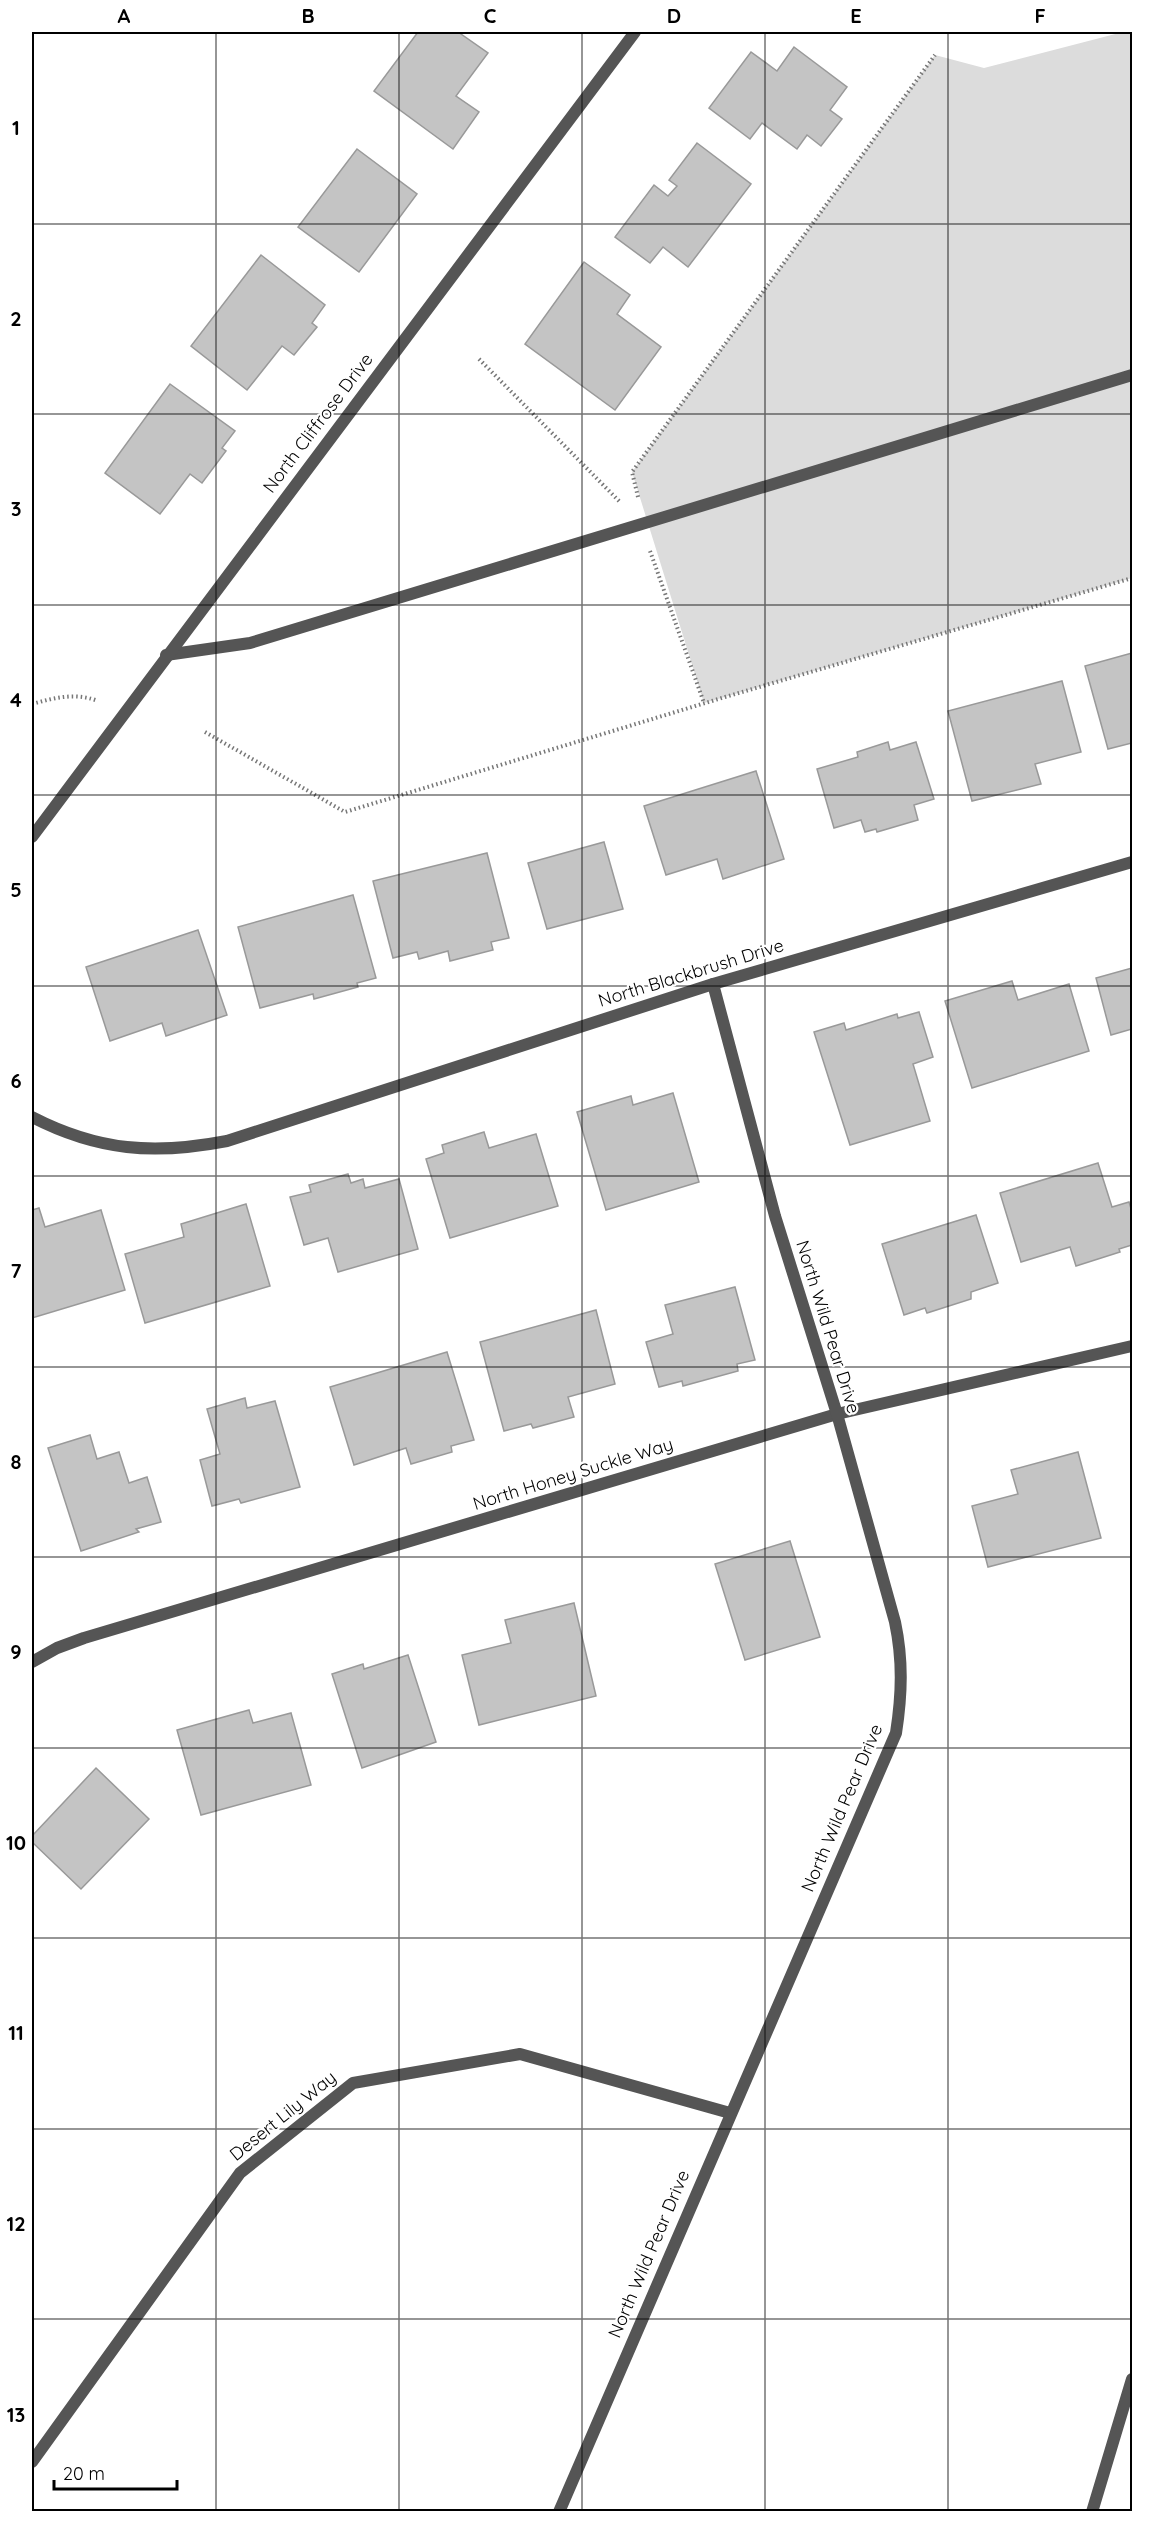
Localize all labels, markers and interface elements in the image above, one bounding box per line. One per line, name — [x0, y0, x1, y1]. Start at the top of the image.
text: A — [118, 3, 131, 28]
text: B — [301, 3, 315, 28]
text: C — [484, 3, 497, 28]
text: D — [667, 3, 681, 28]
text: E — [850, 3, 862, 28]
text: F — [1034, 3, 1046, 28]
text: 1 — [12, 115, 20, 140]
text: 2 — [10, 306, 22, 331]
street label: North Cliffrose Drive — [258, 348, 378, 497]
text: 3 — [11, 496, 21, 521]
text: 4 — [10, 687, 22, 712]
text: 5 — [10, 877, 22, 902]
street label: North Blackbrush Drive — [595, 933, 786, 1012]
text: 6 — [10, 1068, 22, 1093]
street label: North Wild Pear Drive — [791, 1237, 866, 1416]
text: 7 — [11, 1258, 22, 1283]
street label: North Honey Suckle Way — [470, 1432, 676, 1515]
text: 8 — [11, 1449, 22, 1474]
text: 9 — [10, 1639, 22, 1664]
street label: North Wild Pear Drive — [796, 1720, 887, 1895]
text: 10 — [6, 1830, 26, 1855]
text: 11 — [8, 2020, 24, 2045]
street label: Desert Lily Way — [225, 2066, 341, 2166]
street label: North Wild Pear Drive — [603, 2166, 694, 2341]
text: 12 — [6, 2211, 26, 2236]
text: 13 — [7, 2402, 25, 2427]
scale bar — [54, 2453, 177, 2491]
text: 20 m — [63, 2462, 105, 2485]

